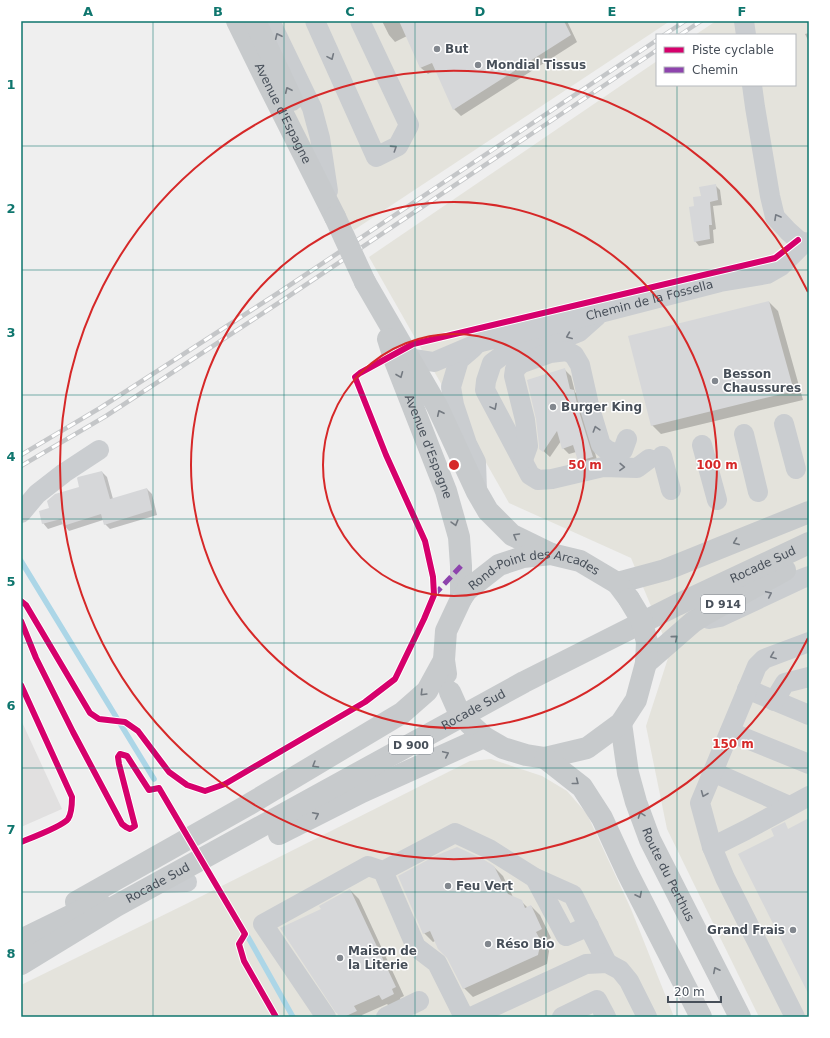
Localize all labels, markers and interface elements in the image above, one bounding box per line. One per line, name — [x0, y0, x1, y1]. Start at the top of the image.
text: A — [83, 4, 93, 19]
text: B — [213, 4, 223, 19]
text: C — [345, 4, 355, 19]
text: D — [475, 4, 486, 19]
text: E — [608, 4, 616, 19]
text: F — [738, 4, 746, 19]
one-way arrow — [275, 33, 283, 40]
legend — [656, 34, 796, 86]
place label: But — [445, 42, 469, 56]
text: Piste cyclable — [692, 43, 774, 57]
marker: But — [432, 44, 442, 54]
one-way arrow — [326, 52, 334, 60]
place label: Mondial Tissus — [486, 58, 586, 72]
marker: Mondial Tissus — [473, 60, 483, 70]
street label: Avenue d'Espagne — [252, 61, 314, 166]
text: Chemin — [692, 63, 738, 77]
text: 1 — [6, 77, 16, 92]
one-way arrow — [285, 87, 293, 95]
one-way arrow — [389, 145, 396, 152]
text: 2 — [6, 201, 16, 216]
one-way arrow — [774, 214, 782, 221]
street label: Chemin de la Fossella — [584, 277, 715, 323]
text: 3 — [6, 325, 16, 340]
one-way arrow — [565, 331, 573, 339]
place label: Besson Chaussures — [723, 367, 801, 395]
one-way arrow — [395, 371, 403, 379]
marker: Besson Chaussures — [710, 376, 720, 386]
street label: Avenue d'Espagne — [402, 392, 455, 500]
place label: Burger King — [561, 400, 642, 414]
marker: Burger King — [548, 402, 558, 412]
one-way arrow — [489, 403, 496, 410]
one-way arrow — [437, 409, 445, 417]
one-way arrow — [592, 426, 601, 433]
text: 4 — [6, 449, 16, 464]
centre of rings — [447, 458, 461, 472]
text: 50 m — [568, 458, 602, 472]
text: 100 m — [696, 458, 738, 472]
one-way arrow — [619, 463, 625, 472]
one-way arrow — [450, 519, 459, 526]
one-way arrow — [513, 534, 520, 541]
one-way arrow — [733, 537, 741, 545]
street label: Rocade Sud — [728, 543, 798, 586]
street label: Rond-Point des Arcades — [466, 547, 602, 593]
text: 5 — [6, 574, 16, 589]
one-way arrow — [765, 591, 772, 599]
road number: D 914 — [701, 595, 745, 613]
one-way arrow — [671, 635, 678, 642]
one-way arrow — [769, 651, 776, 659]
street label: Rocade Sud — [439, 687, 508, 733]
one-way arrow — [421, 688, 428, 696]
text: 6 — [6, 698, 16, 713]
road number: D 900 — [389, 736, 433, 754]
text: 150 m — [712, 737, 754, 751]
one-way arrow — [442, 751, 449, 759]
one-way arrow — [312, 760, 319, 767]
one-way arrow — [571, 778, 578, 785]
one-way arrow — [700, 791, 708, 798]
one-way arrow — [312, 812, 319, 820]
one-way arrow — [637, 812, 645, 819]
text: 7 — [6, 822, 16, 837]
street label: Route du Perthus — [639, 826, 697, 924]
street label: Rocade Sud — [123, 860, 192, 906]
place label: Feu Vert — [456, 879, 513, 893]
marker: Feu Vert — [443, 881, 453, 891]
one-way arrow — [634, 891, 642, 898]
place label: Grand Frais — [707, 923, 785, 937]
marker: Grand Frais — [788, 925, 798, 935]
place label: Réso Bio — [496, 937, 554, 951]
marker: Réso Bio — [483, 939, 493, 949]
place label: Maison de la Literie — [348, 944, 417, 972]
text: 8 — [6, 946, 16, 961]
marker: Maison de la Literie — [335, 953, 345, 963]
one-way arrow — [713, 967, 721, 974]
scale bar — [668, 978, 721, 1004]
text: 20 m — [674, 985, 705, 999]

